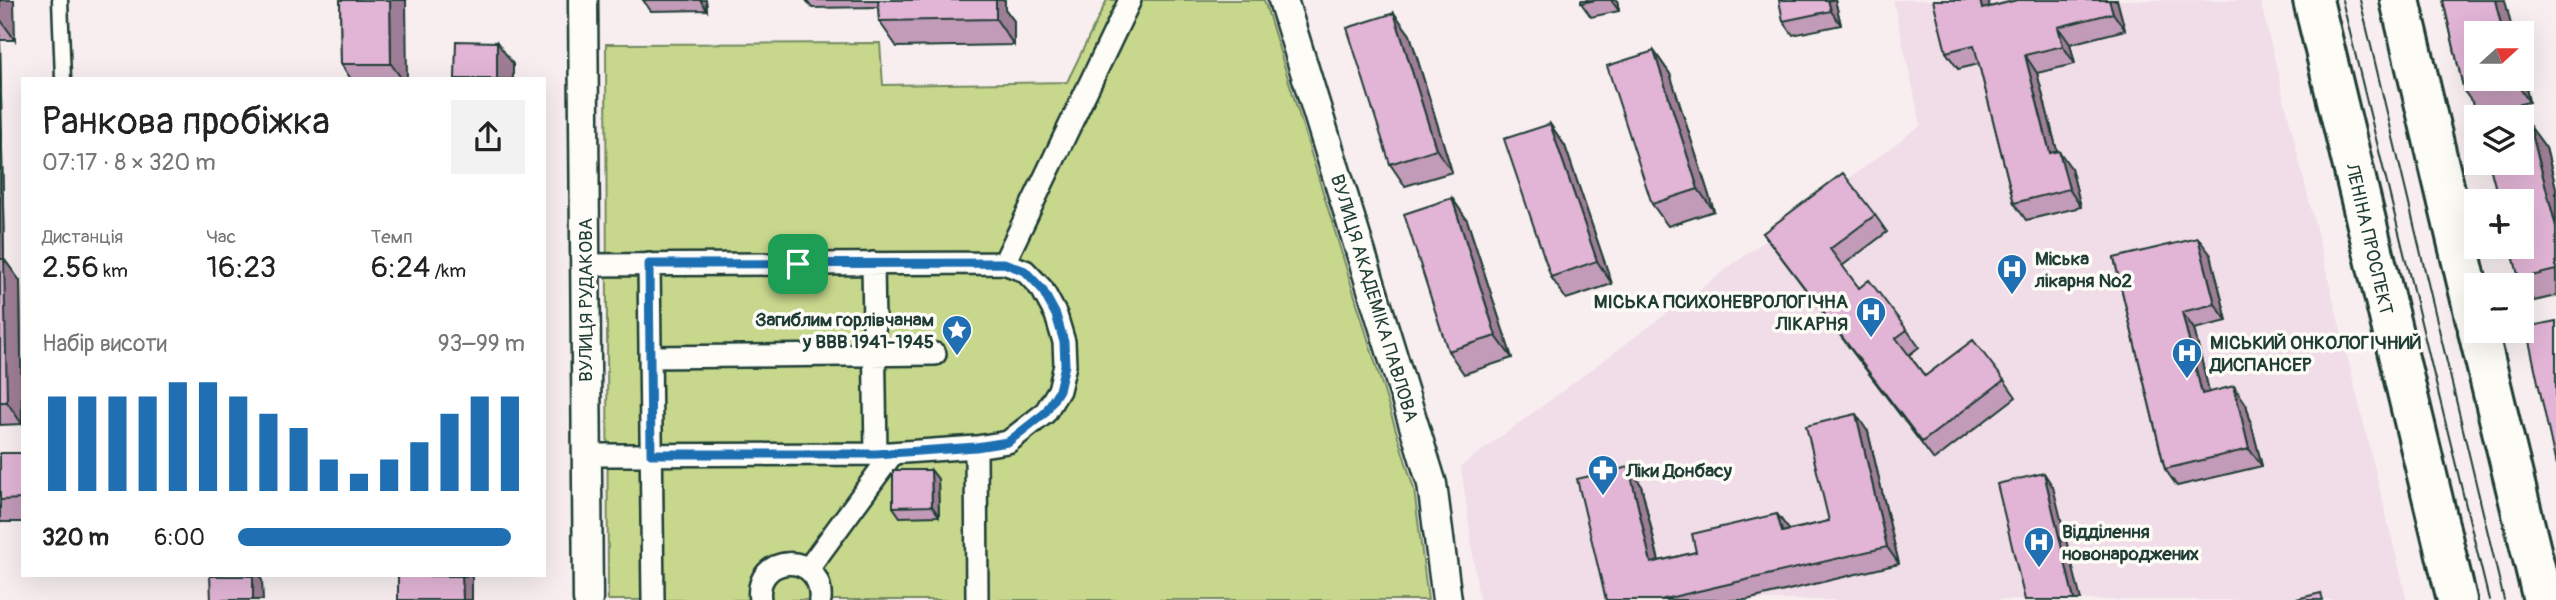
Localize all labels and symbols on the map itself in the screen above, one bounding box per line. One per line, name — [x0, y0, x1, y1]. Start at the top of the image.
north arrow — [2464, 21, 2534, 91]
street label: ЛЕНІНА ПРОСПЕКТ — [2340, 160, 2398, 317]
street label: ВУЛИЦЯ АКАДЕМІКА ПАВЛОВА — [1325, 171, 1423, 425]
street label: ВУЛИЦЯ РУДАКОВА — [574, 218, 598, 382]
pin — [768, 234, 828, 294]
place label: Міська лікарня №2 — [2034, 247, 2133, 293]
hospital icon: Міська лікарня №2 — [1995, 252, 2029, 296]
place label: МІСЬКА ПСИХОНЕВРОЛОГІЧНА ЛІКАРНЯ — [1594, 290, 1849, 336]
hospital icon: МІСЬКА ПСИХОНЕВРОЛОГІЧНА ЛІКАРНЯ — [1854, 295, 1888, 339]
place label: Загиблим горлівчанам у ВВВ 1941-1945 — [755, 308, 934, 354]
place icon: Загиблим горлівчанам у ВВВ 1941-1945 — [940, 313, 974, 357]
place label: МІСЬКИЙ ОНКОЛОГІЧНИЙ ДИСПАНСЕР — [2209, 331, 2422, 377]
hospital icon: МІСЬКИЙ ОНКОЛОГІЧНИЙ ДИСПАНСЕР — [2170, 336, 2204, 380]
pharmacy icon: Ліки Донбасу — [1586, 453, 1620, 497]
place label: Ліки Донбасу — [1625, 459, 1733, 483]
place label: Відділення новонароджених — [2062, 520, 2199, 566]
hospital icon: Відділення новонароджених — [2022, 525, 2056, 569]

